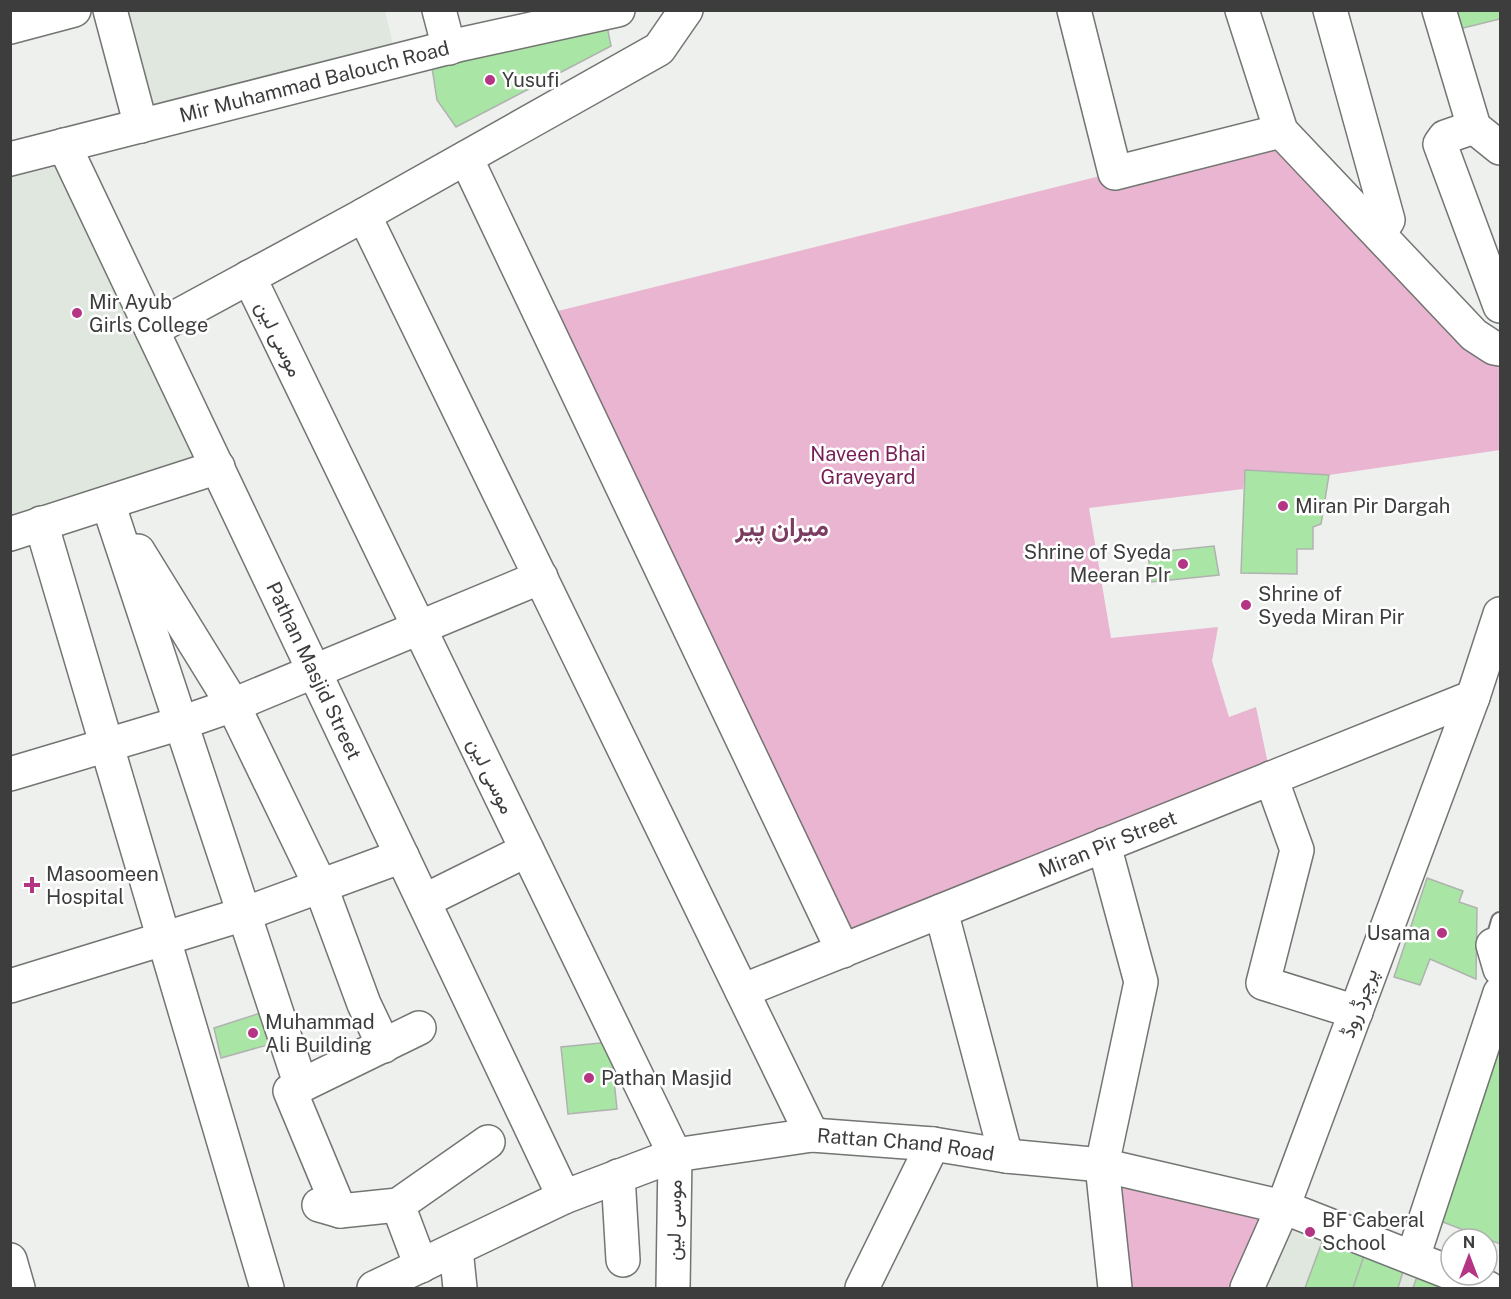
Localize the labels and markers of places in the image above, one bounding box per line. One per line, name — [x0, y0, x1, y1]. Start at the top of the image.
place label: Yusufi — [502, 68, 559, 92]
marker: Yusufi — [483, 73, 497, 87]
place label: Mir Ayub Girls College — [89, 290, 208, 337]
marker: Mir Ayub Girls College — [70, 306, 84, 320]
place label: Miran Pir Dargah — [1295, 494, 1450, 518]
marker: Miran Pir Dargah — [1276, 499, 1290, 513]
place label: Shrine of Syeda Meeran PIr — [1024, 540, 1171, 587]
marker: Shrine of Syeda Meeran PIr — [1176, 557, 1190, 571]
place label: Shrine of Syeda Miran Pir — [1258, 582, 1405, 629]
marker: Shrine of Syeda Miran Pir — [1239, 598, 1253, 612]
place label: Masoomeen Hospital — [46, 862, 159, 909]
marker: Masoomeen Hospital — [23, 876, 41, 894]
place label: Usama — [1366, 921, 1430, 945]
marker: Usama — [1435, 926, 1449, 940]
place label: Muhammad Ali Building — [265, 1010, 375, 1057]
marker: Muhammad Ali Building — [246, 1026, 260, 1040]
place label: Pathan Masjid — [601, 1066, 732, 1090]
marker: Pathan Masjid — [582, 1071, 596, 1085]
place label: BF Caberal School — [1322, 1208, 1425, 1255]
marker: BF Caberal School — [1303, 1225, 1317, 1239]

